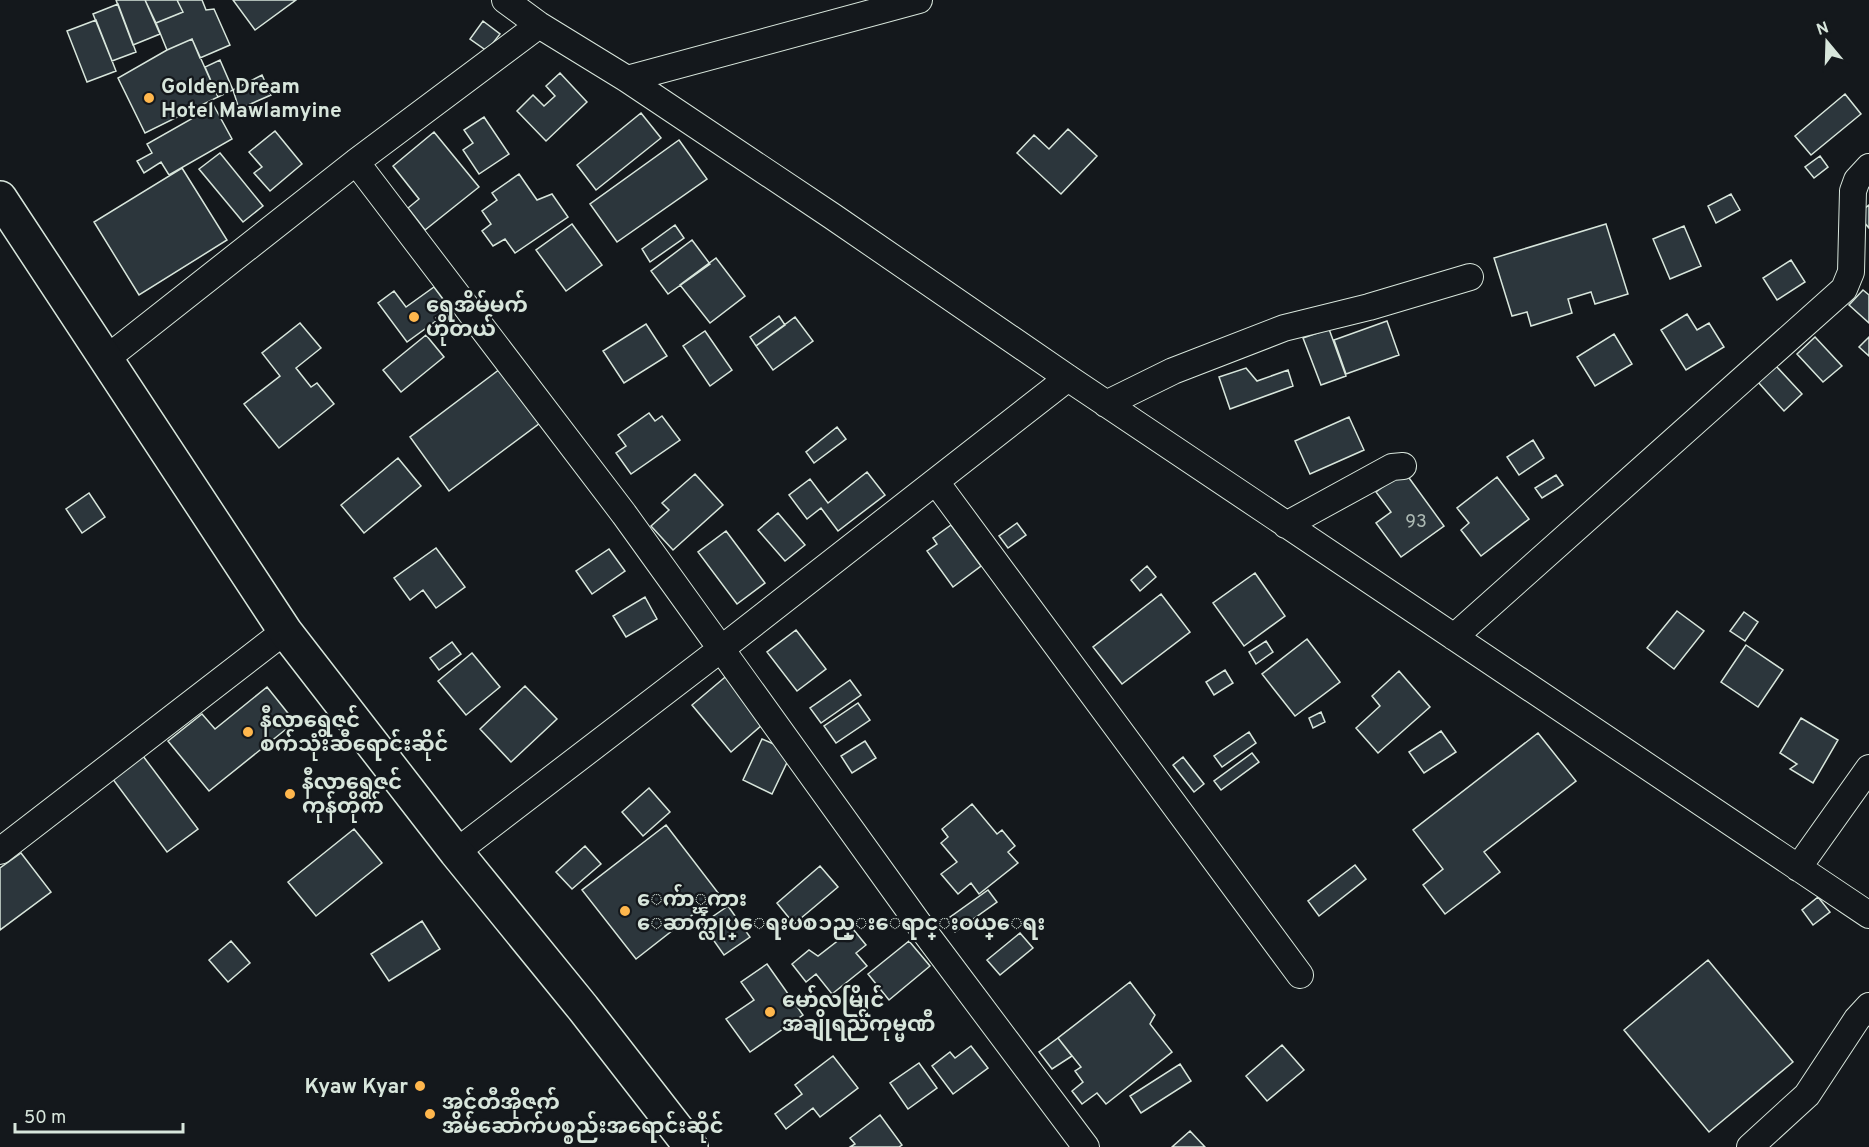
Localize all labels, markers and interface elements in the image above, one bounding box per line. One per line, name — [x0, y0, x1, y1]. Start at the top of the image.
north arrow — [1797, 12, 1857, 72]
text: N — [1814, 18, 1831, 41]
place label: Golden Dream Hotel Mawlamyine — [161, 74, 342, 125]
marker: Golden Dream Hotel Mawlamyine — [142, 91, 156, 105]
place label: ရွှေအိမ်မက် ဟိုတယ် — [426, 289, 528, 346]
marker: ရွှေအိမ်မက် ဟိုတယ် — [407, 310, 421, 324]
house number: 93 — [1405, 511, 1427, 534]
place label: နီလာရွှေဇင် စက်သုံးဆီရောင်းဆိုင် — [260, 704, 448, 761]
marker: နီလာရွှေဇင် စက်သုံးဆီရောင်းဆိုင် — [241, 725, 255, 739]
place label: နီလာရွှေဇင် ကုန်တိုက် — [302, 766, 402, 823]
marker: နီလာရွှေဇင် ကုန်တိုက် — [283, 787, 297, 801]
place label: ေက်ာ္ၾကား ေဆာက္လုပ္ေရးပစၥည္းေရာင္းဝယ္ေရး — [637, 883, 1045, 940]
marker: ေက်ာ္ၾကား ေဆာက္လုပ္ေရးပစၥည္းေရာင္းဝယ္ေရး — [618, 904, 632, 918]
place label: မော်လမြိုင် အချိုရည်ကုမ္မဏီ — [782, 984, 935, 1042]
marker: မော်လမြိုင် အချိုရည်ကုမ္မဏီ — [763, 1005, 777, 1019]
place label: Kyaw Kyar — [304, 1074, 408, 1101]
marker: Kyaw Kyar — [413, 1079, 427, 1093]
place label: အင်တီအိုဇက် အိမ်ဆောက်ပစ္စည်းအရောင်းဆိုင် — [442, 1086, 724, 1144]
scale bar — [15, 1096, 183, 1134]
text: 50 m — [24, 1107, 66, 1130]
marker: အင်တီအိုဇက် အိမ်ဆောက်ပစ္စည်းအရောင်းဆိုင် — [423, 1107, 437, 1121]

